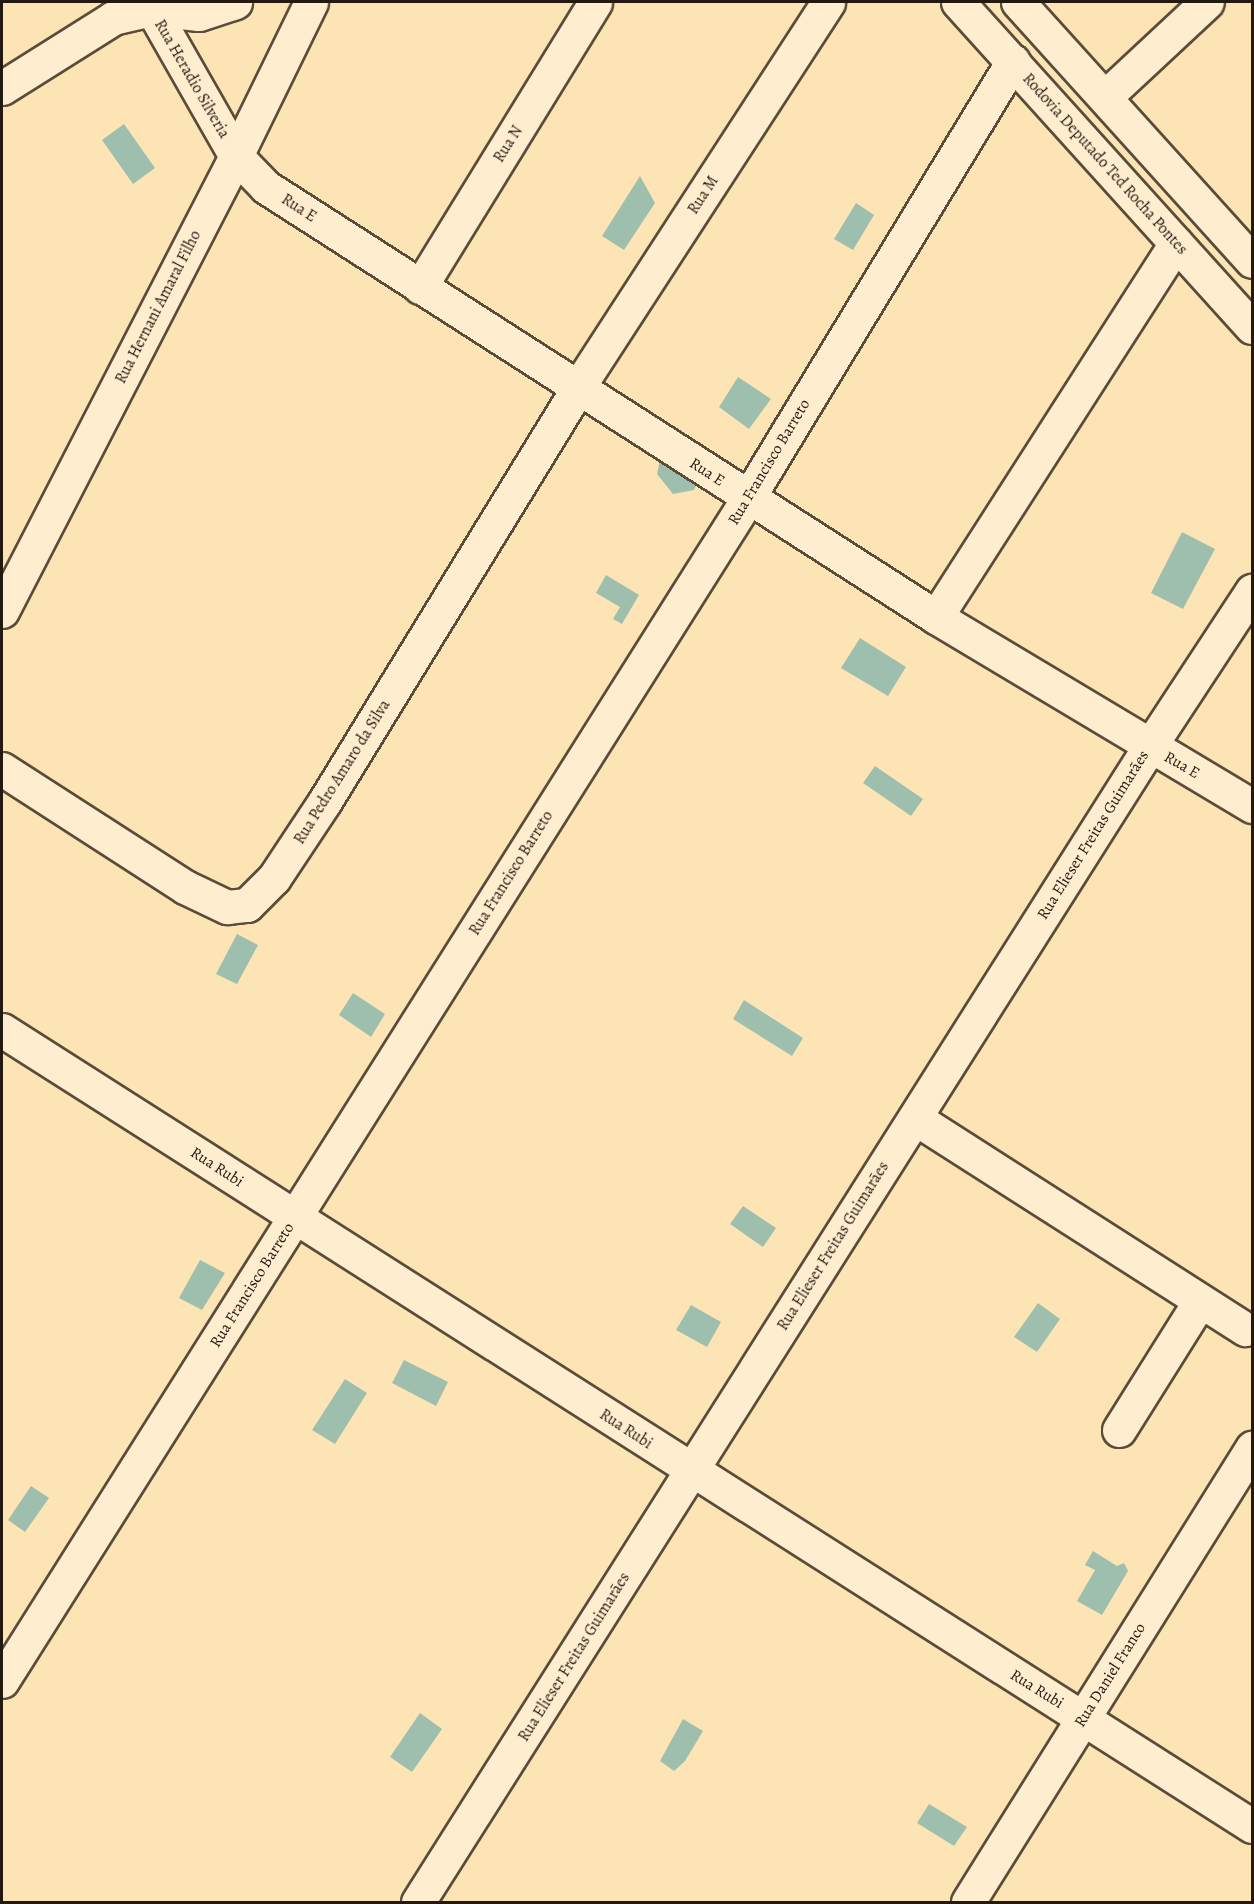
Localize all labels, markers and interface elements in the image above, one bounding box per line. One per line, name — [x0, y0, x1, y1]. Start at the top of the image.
street label: Rua Heradio Silveria — [150, 16, 234, 142]
street label: Rodovia Deputado Ted Rocha Pontes — [1018, 69, 1192, 259]
street label: Rua N — [489, 122, 527, 166]
street label: Rua M — [683, 172, 723, 218]
street label: Rua E — [278, 190, 320, 226]
street label: Rua Hernani Amaral Filho — [111, 227, 205, 387]
street label: Rua Francisco Barreto — [724, 396, 814, 528]
street label: Rua E — [686, 454, 728, 490]
street label: Rua Pedro Amaro da Silva — [290, 696, 394, 848]
street label: Rua Elieser Freitas Guimarães — [1033, 747, 1153, 923]
street label: Rua E — [1161, 747, 1203, 783]
street label: Rua Francisco Barreto — [465, 807, 557, 939]
street label: Rua Rubi — [187, 1143, 247, 1191]
street label: Rua Elieser Freitas Guimarães — [773, 1158, 893, 1334]
street label: Rua Francisco Barreto — [206, 1219, 298, 1351]
street label: Rua Rubi — [596, 1405, 656, 1453]
street label: Rua Elieser Freitas Guimarães — [514, 1569, 634, 1745]
street label: Rua Daniel Franco — [1070, 1619, 1150, 1731]
street label: Rua Rubi — [1007, 1665, 1067, 1713]

